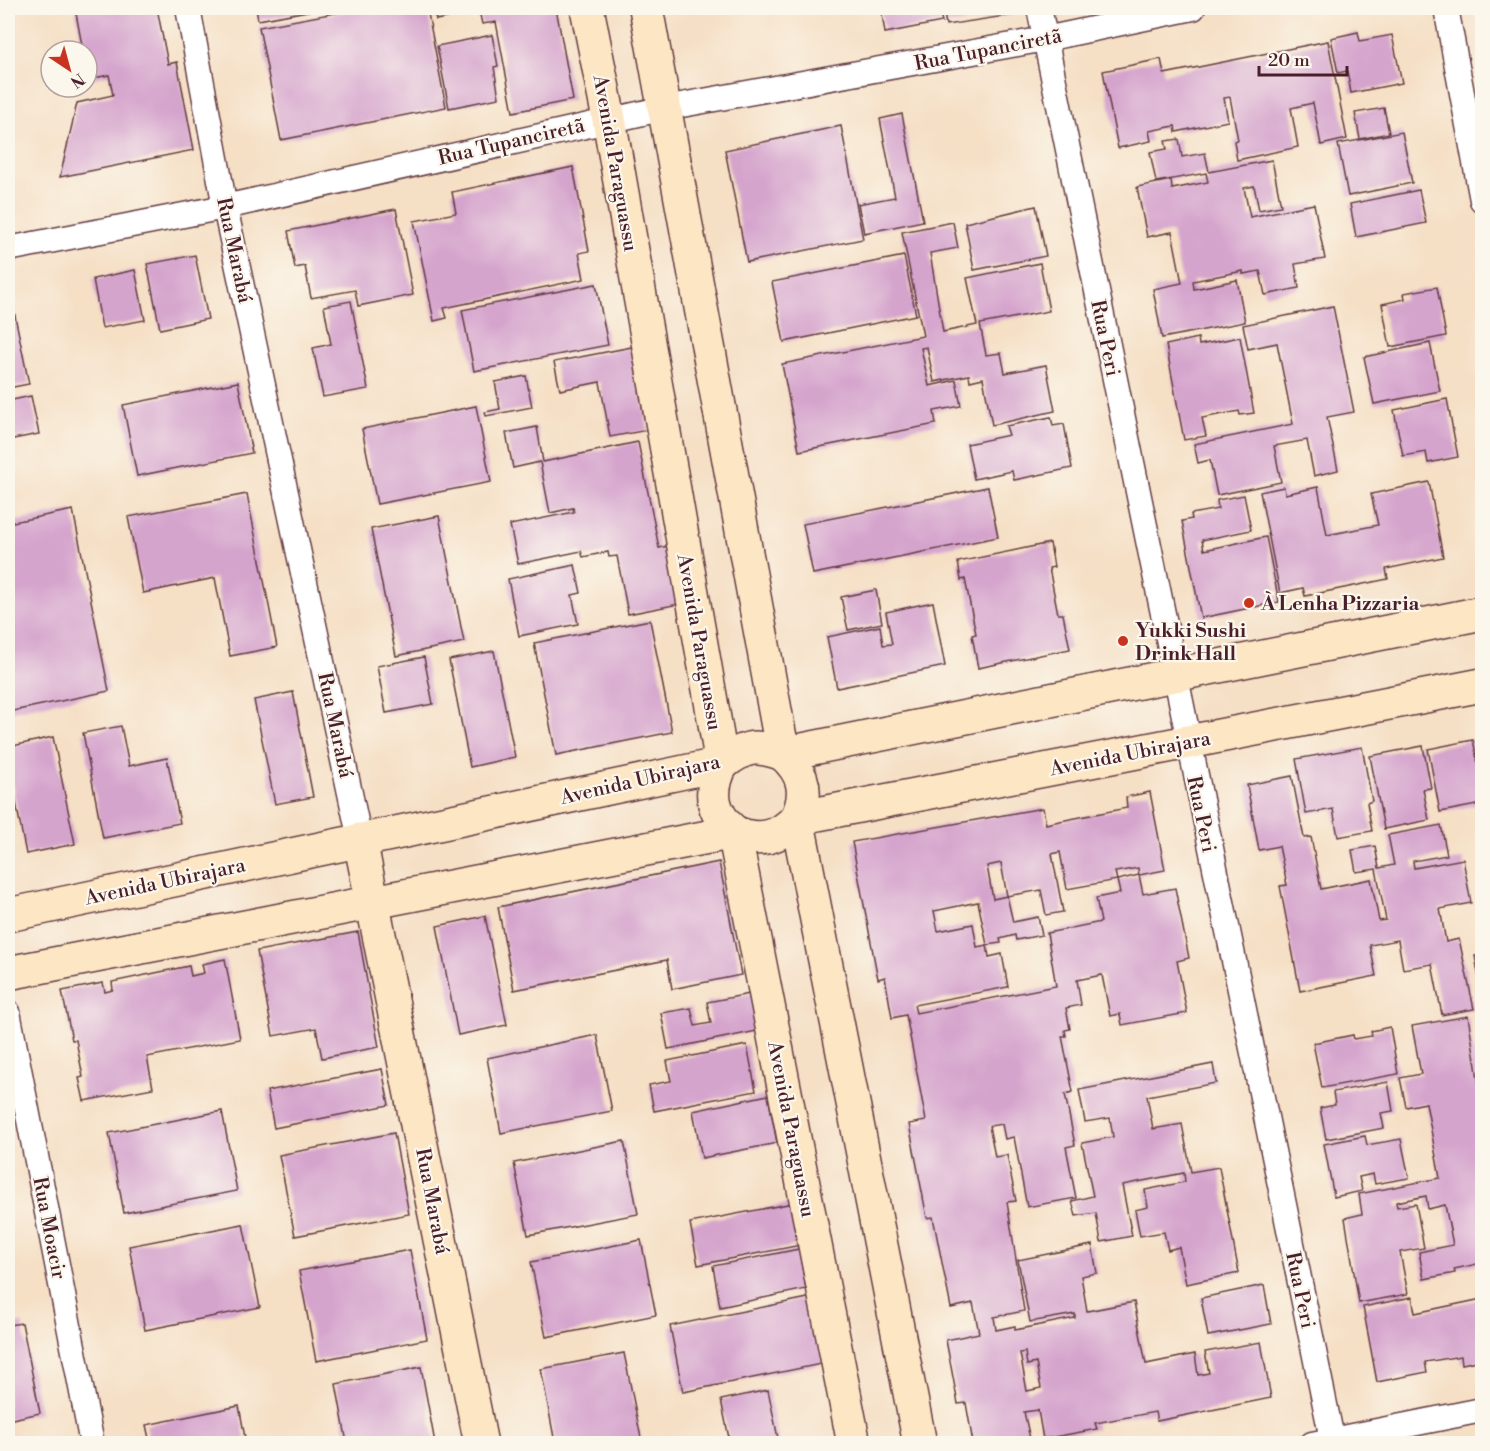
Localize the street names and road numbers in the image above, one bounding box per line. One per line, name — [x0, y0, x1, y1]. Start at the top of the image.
street label: Rua Tupanciretã — [912, 24, 1065, 77]
street label: Avenida Paraguassu — [587, 72, 642, 254]
street label: Rua Tupanciretã — [436, 113, 588, 171]
street label: Rua Marabá — [210, 195, 257, 306]
street label: Rua Peri — [1084, 298, 1125, 379]
street label: Avenida Paraguassu — [671, 551, 726, 733]
street label: Rua Marabá — [311, 670, 358, 781]
street label: Avenida Ubirajara — [1047, 726, 1214, 783]
street label: Avenida Ubirajara — [557, 750, 724, 811]
street label: Rua Peri — [1180, 774, 1221, 855]
street label: Avenida Ubirajara — [82, 853, 249, 912]
street label: Avenida Paraguassu — [761, 1038, 820, 1220]
street label: Rua Marabá — [409, 1146, 454, 1257]
street label: Rua Moacir — [26, 1175, 71, 1282]
street label: Rua Peri — [1279, 1250, 1320, 1331]

